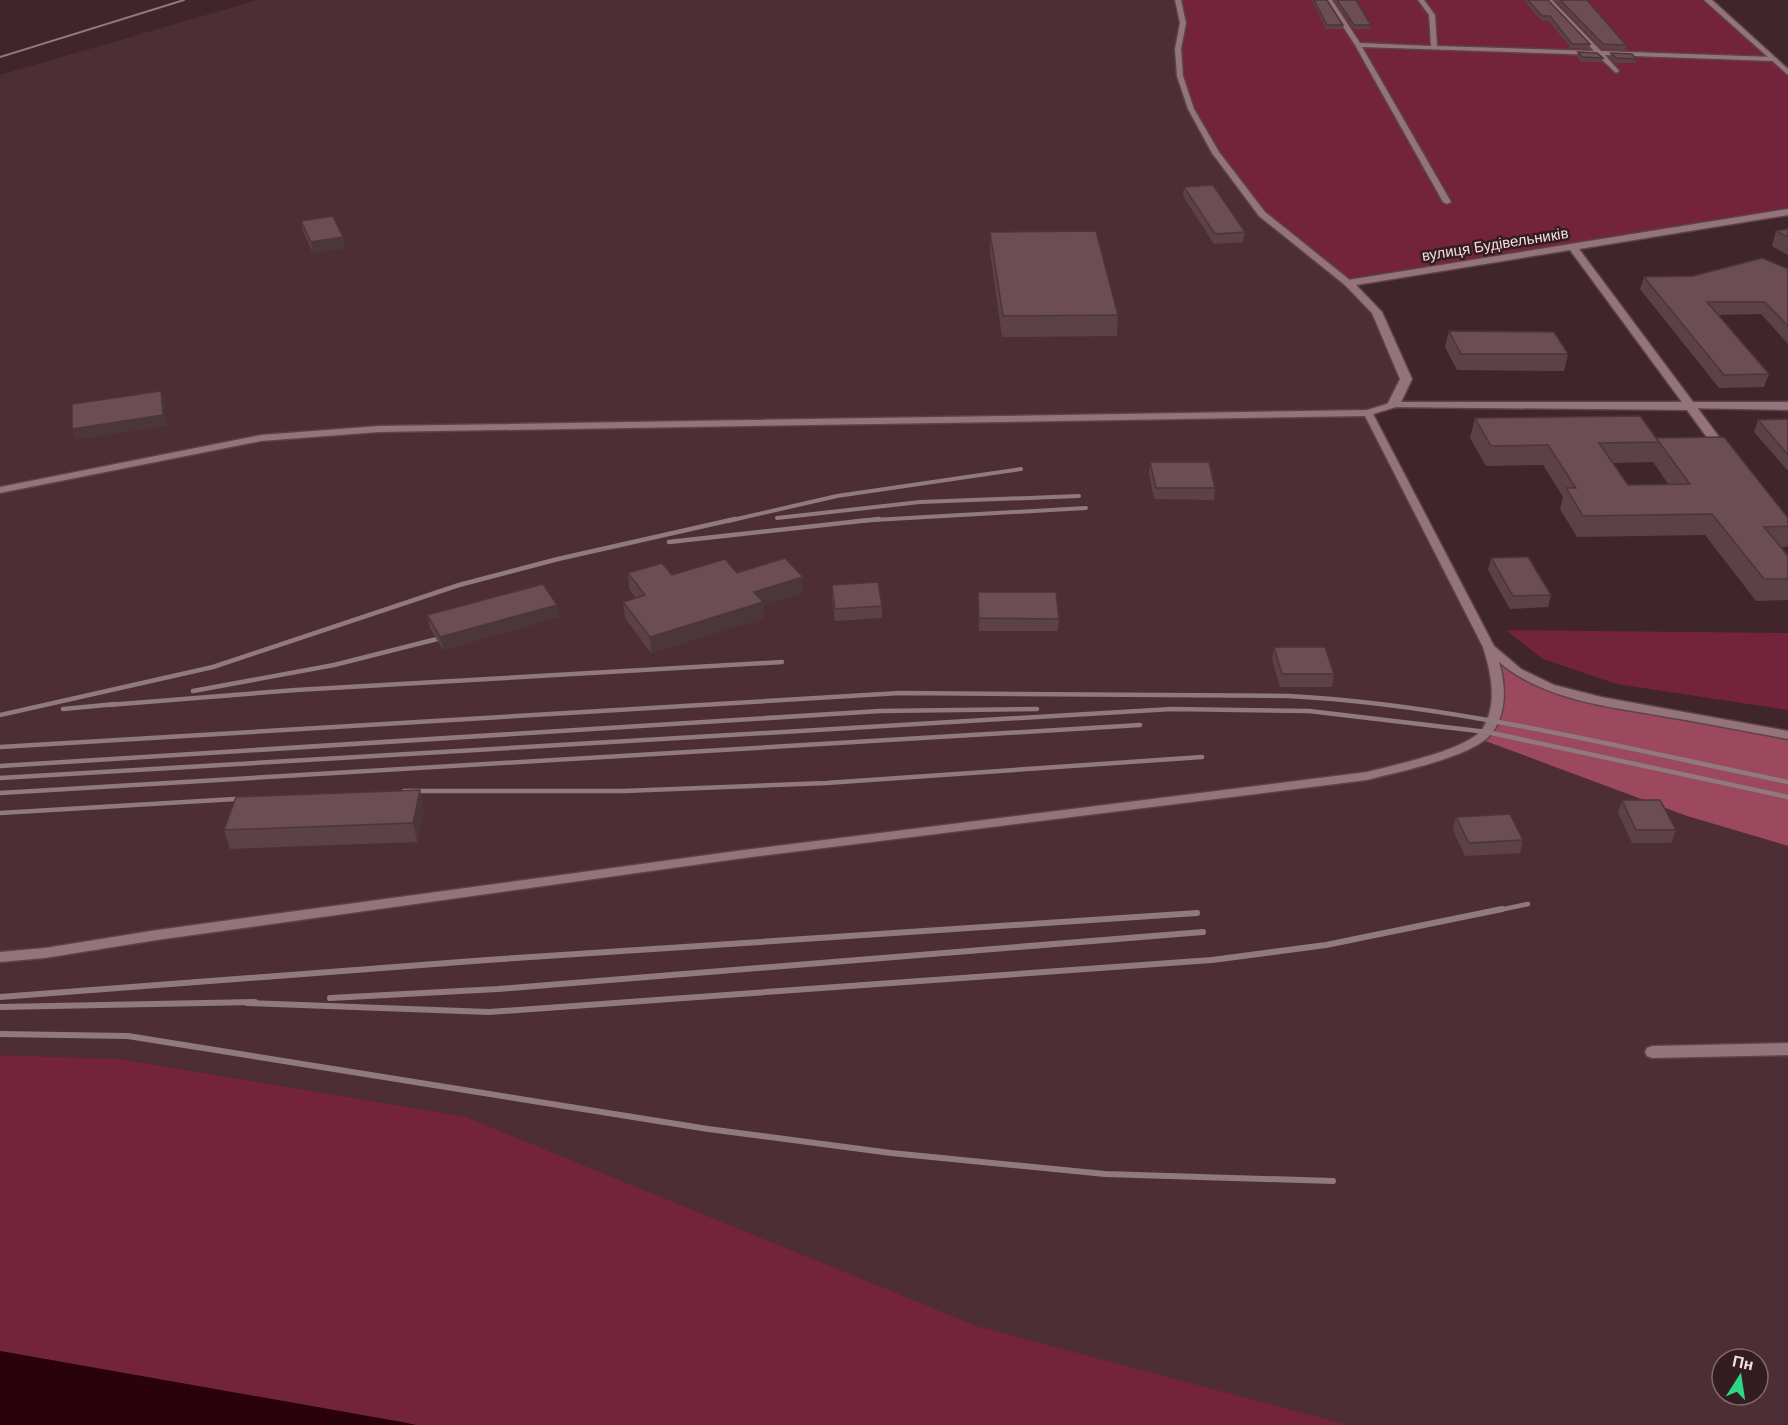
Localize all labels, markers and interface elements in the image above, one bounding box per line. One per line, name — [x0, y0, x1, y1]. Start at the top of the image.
street label: вулиця Будівельників — [1420, 224, 1570, 264]
north arrow — [1710, 1347, 1770, 1407]
text: Пн — [1731, 1352, 1755, 1373]

